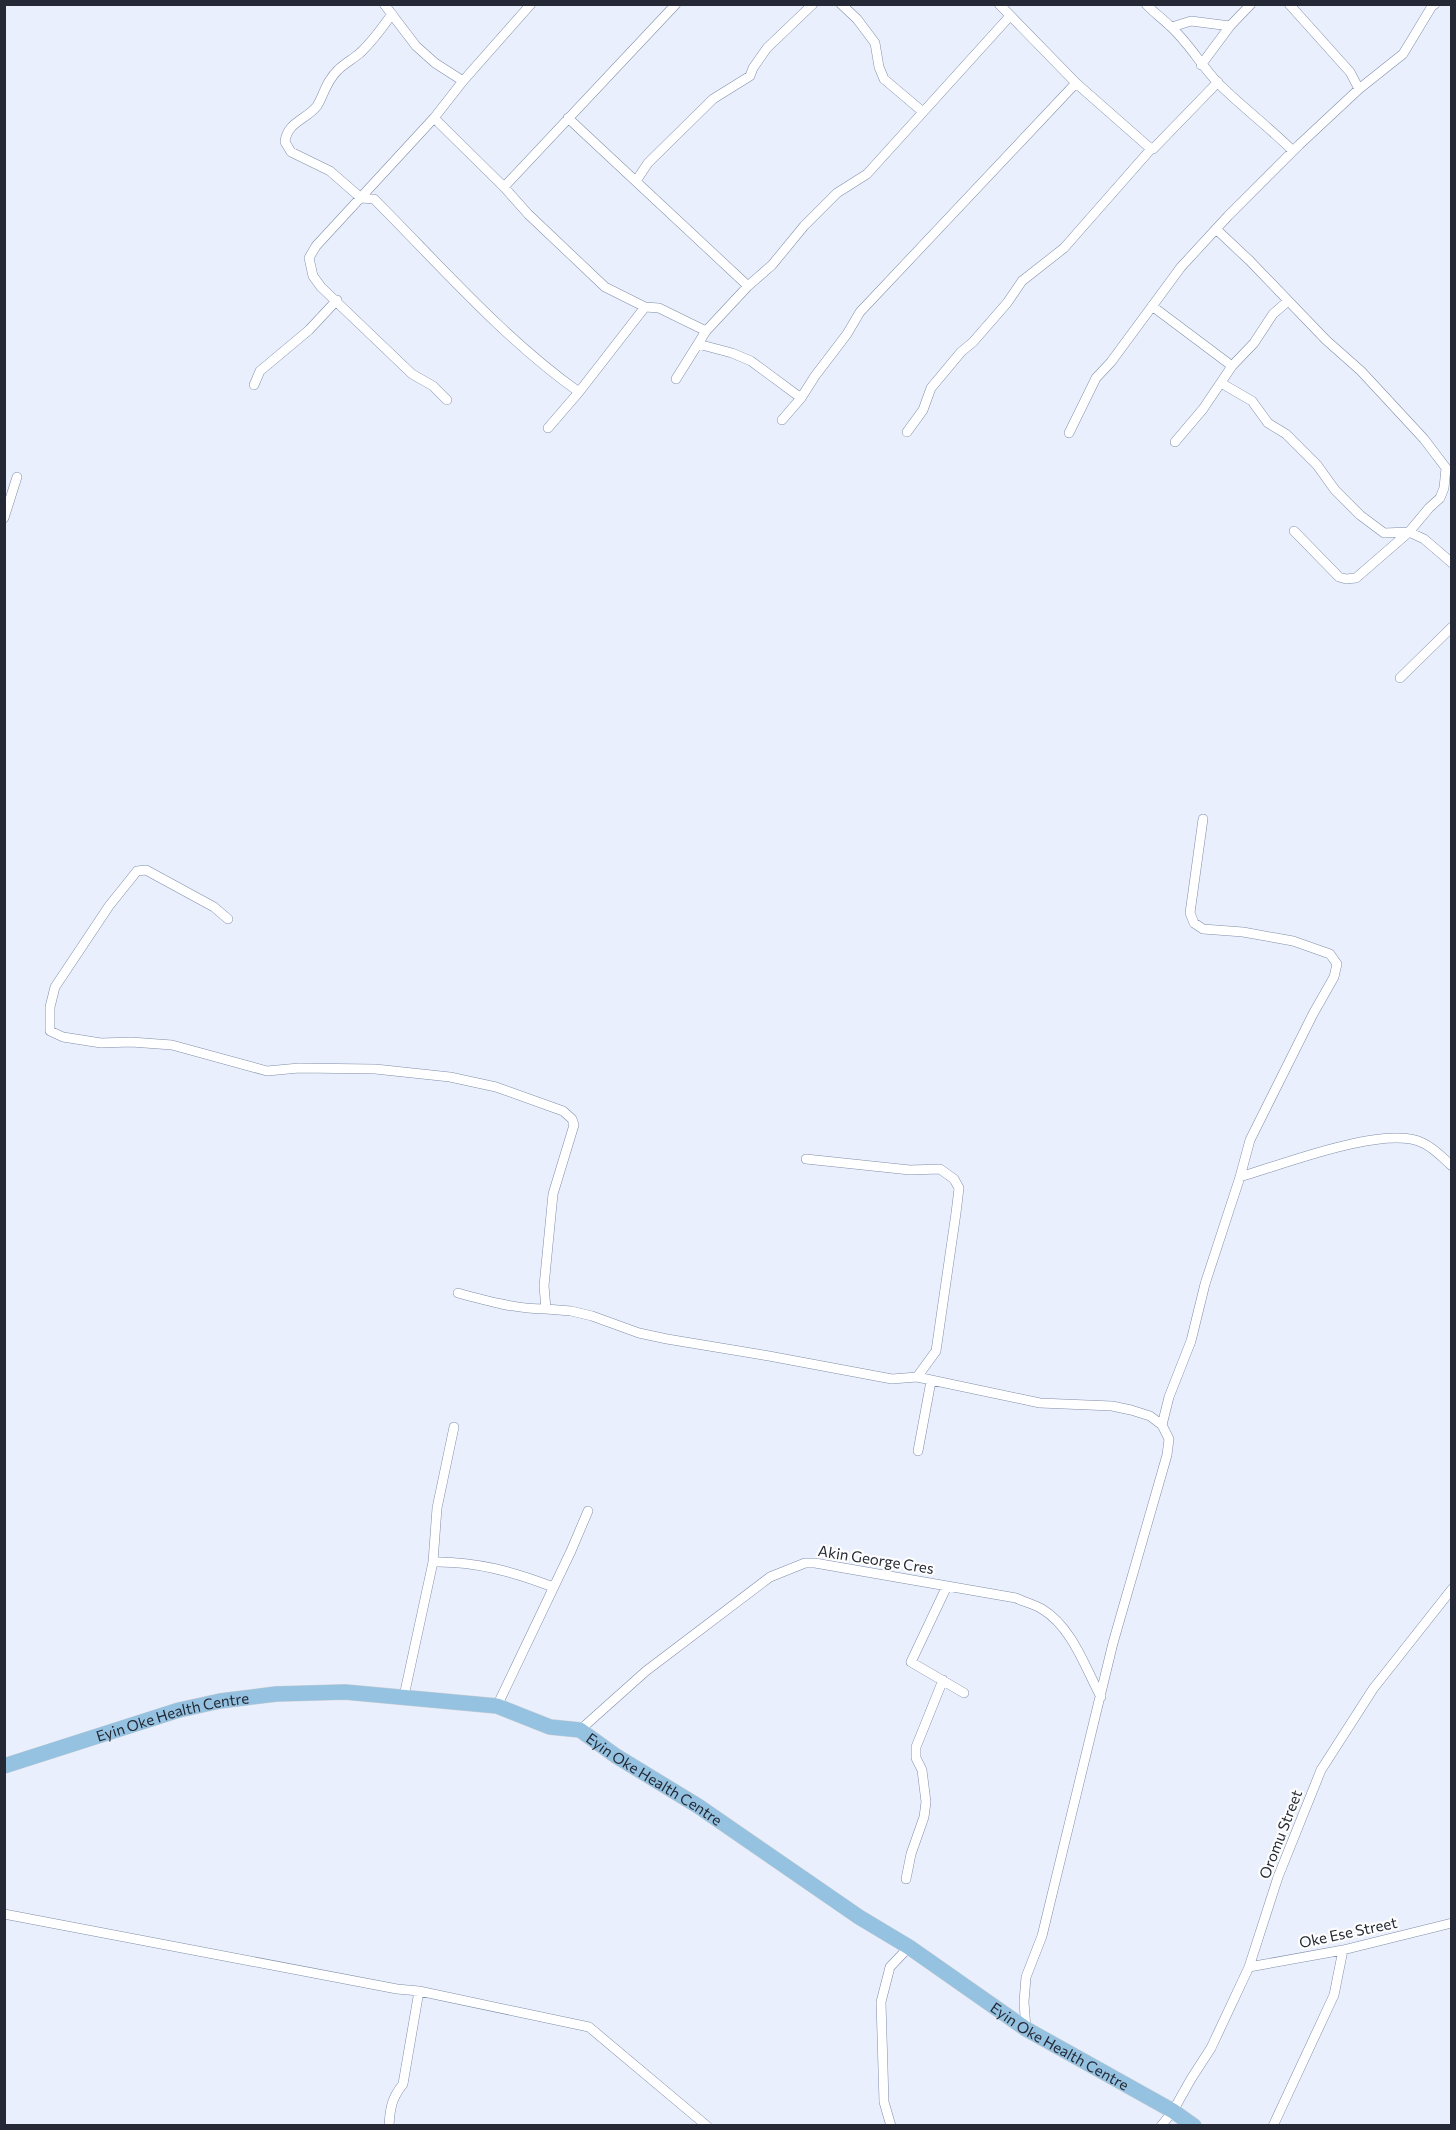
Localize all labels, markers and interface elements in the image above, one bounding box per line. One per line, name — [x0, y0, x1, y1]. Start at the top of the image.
street label: Akin George Cres — [817, 1541, 935, 1577]
street label: Eyin Oke Health Centre — [94, 1688, 250, 1745]
street label: Eyin Oke Health Centre — [583, 1729, 726, 1829]
street label: Oromu Street — [1255, 1787, 1305, 1881]
street label: Oke Ese Street — [1297, 1913, 1399, 1951]
street label: Eyin Oke Health Centre — [987, 1998, 1132, 2094]

